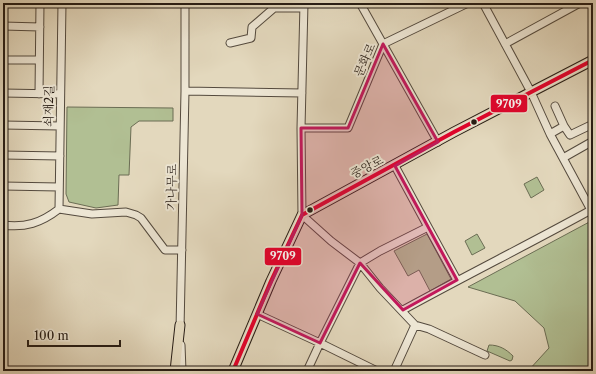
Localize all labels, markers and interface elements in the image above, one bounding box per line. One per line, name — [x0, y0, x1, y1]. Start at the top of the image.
street label: 문화로 — [351, 40, 379, 79]
street label: 쇠재2길 — [41, 85, 56, 127]
line badge: 9709 — [490, 94, 528, 113]
text: 9709 — [496, 97, 522, 111]
unlabelled marker — [469, 117, 479, 127]
street label: 중앙로 — [348, 152, 386, 181]
street label: 가나무로 — [164, 163, 179, 210]
unlabelled marker — [305, 205, 315, 215]
line badge: 9709 — [264, 247, 302, 266]
text: 9709 — [270, 249, 296, 263]
scale bar — [28, 322, 120, 348]
text: 100 m — [34, 328, 69, 343]

